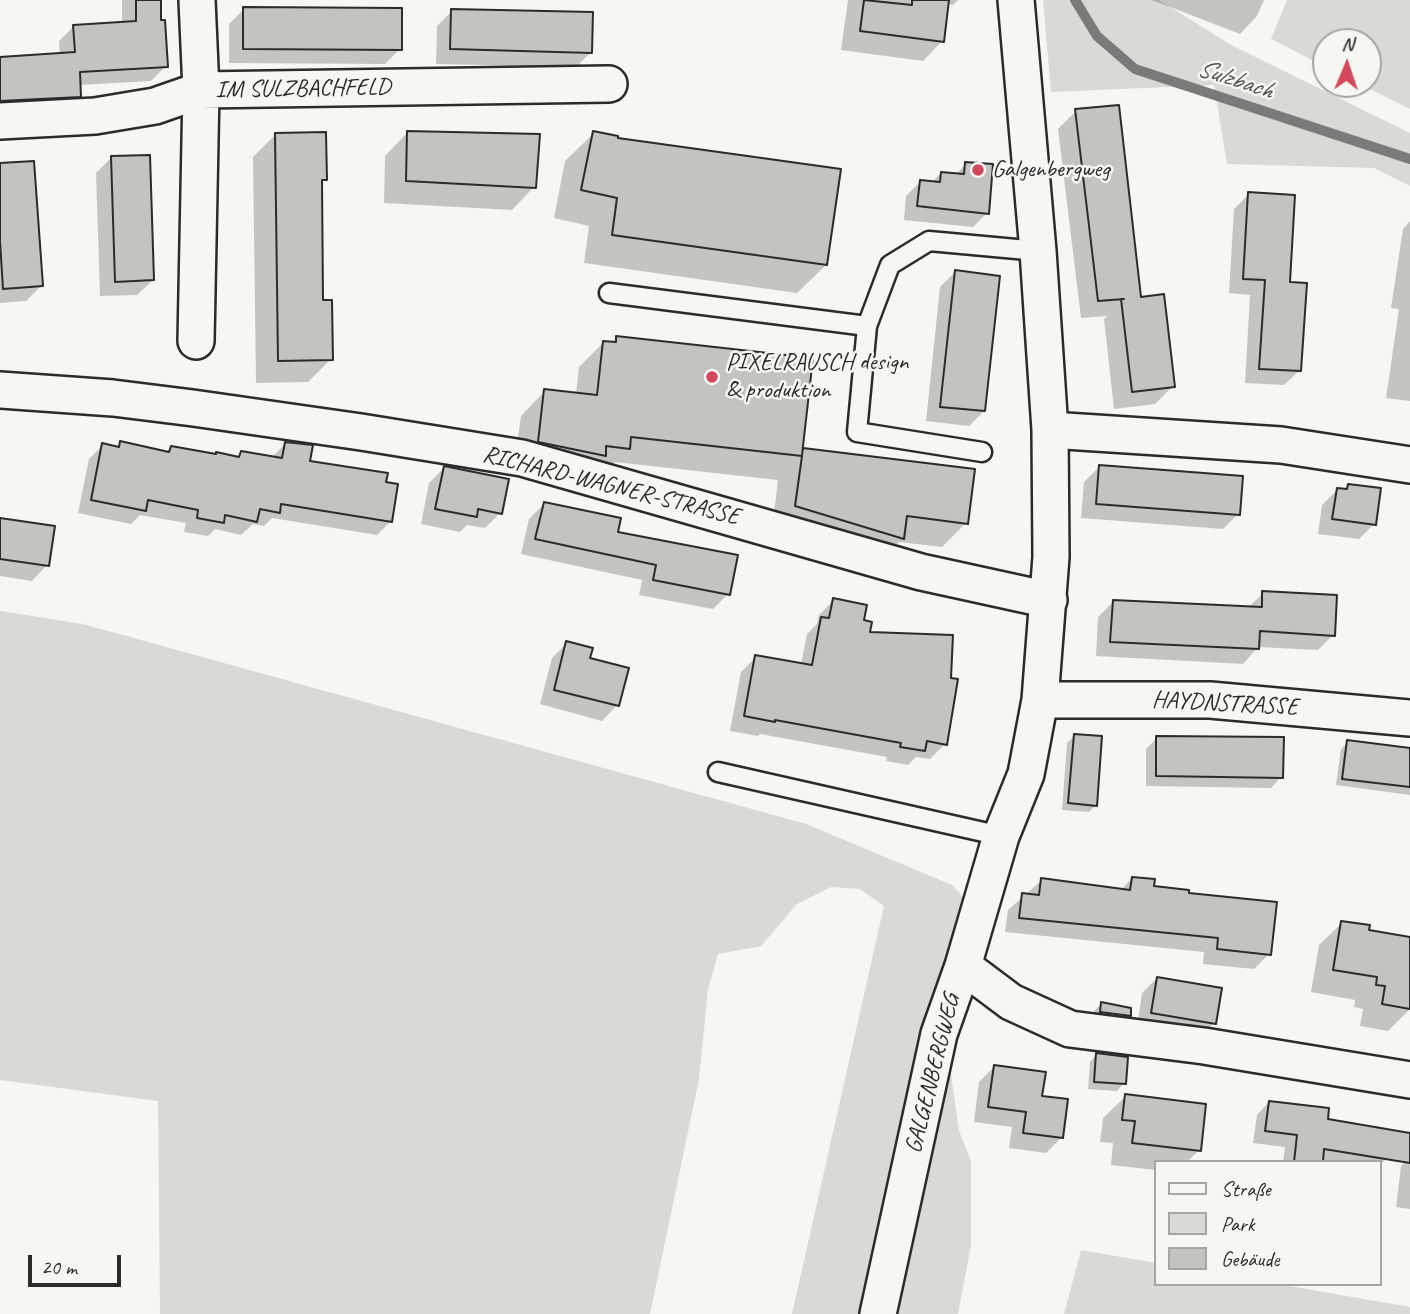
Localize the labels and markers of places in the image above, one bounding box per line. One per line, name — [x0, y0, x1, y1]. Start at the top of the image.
place label: Galgenbergweg — [992, 156, 1109, 184]
marker: Galgenbergweg — [970, 162, 986, 178]
place label: PIXELRAUSCH design & produktion — [726, 349, 908, 405]
marker: PIXELRAUSCH design & produktion — [704, 369, 720, 385]

